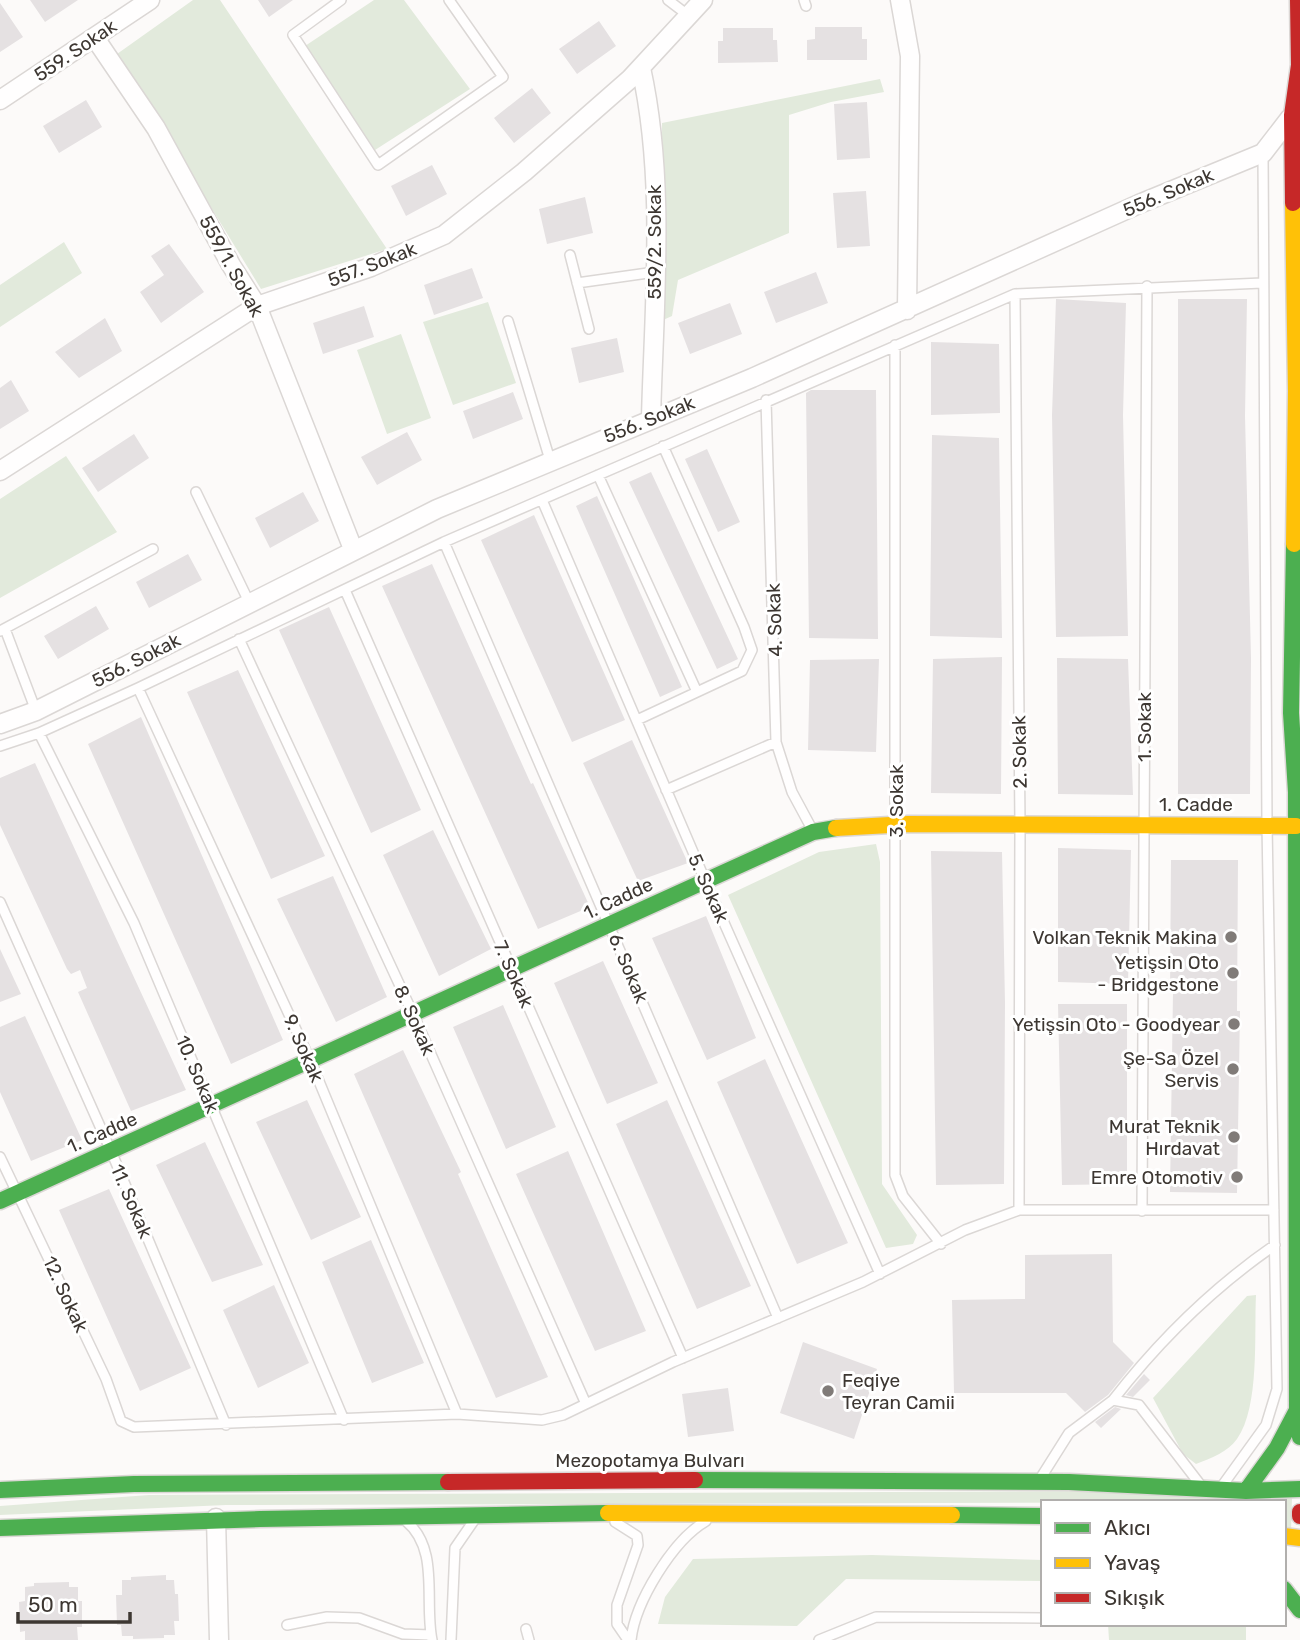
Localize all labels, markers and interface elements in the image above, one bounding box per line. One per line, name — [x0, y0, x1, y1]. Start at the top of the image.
street label: 559. Sokak — [30, 14, 121, 86]
street label: 556. Sokak — [1119, 163, 1217, 222]
street label: 559/2. Sokak — [643, 184, 666, 299]
street label: 559/1. Sokak — [194, 212, 269, 321]
street label: 557. Sokak — [325, 237, 420, 292]
street label: 556. Sokak — [600, 391, 698, 448]
street label: 4. Sokak — [762, 583, 787, 657]
street label: 556. Sokak — [88, 628, 184, 693]
street label: 1. Sokak — [1133, 692, 1156, 762]
street label: 2. Sokak — [1007, 715, 1032, 789]
street label: 3. Sokak — [885, 764, 908, 838]
street label: 1. Cadde — [1159, 793, 1233, 816]
street label: 5. Sokak — [683, 850, 734, 926]
street label: 1. Cadde — [580, 872, 657, 925]
place label: Volkan Teknik Makina — [1032, 926, 1217, 949]
marker: Volkan Teknik Makina — [1223, 929, 1239, 945]
street label: 6. Sokak — [604, 930, 654, 1007]
street label: 7. Sokak — [489, 937, 538, 1011]
place label: Yetişsin Oto - Bridgestone — [1097, 951, 1219, 996]
marker: Yetişsin Oto - Bridgestone — [1225, 965, 1241, 981]
street label: 8. Sokak — [389, 982, 440, 1059]
street label: 9. Sokak — [278, 1011, 329, 1086]
place label: Yetişsin Oto - Goodyear — [1012, 1013, 1221, 1036]
marker: Yetişsin Oto - Goodyear — [1226, 1016, 1242, 1032]
street label: 10. Sokak — [171, 1032, 224, 1117]
place label: Şe-Sa Özel Servis — [1123, 1047, 1219, 1092]
marker: Şe-Sa Özel Servis — [1225, 1061, 1241, 1077]
street label: 1. Cadde — [64, 1107, 141, 1158]
place label: Murat Teknik Hırdavat — [1109, 1115, 1221, 1160]
marker: Murat Teknik Hırdavat — [1226, 1129, 1242, 1145]
street label: 11. Sokak — [106, 1161, 158, 1242]
place label: Emre Otomotiv — [1091, 1166, 1223, 1189]
marker: Emre Otomotiv — [1229, 1169, 1245, 1185]
street label: 12. Sokak — [38, 1252, 93, 1336]
place label: Feqiye Teyran Camii — [842, 1369, 955, 1414]
marker: Feqiye Teyran Camii — [820, 1383, 836, 1399]
street label: Mezopotamya Bulvarı — [555, 1449, 745, 1472]
legend — [1041, 1500, 1286, 1626]
text: Akıcı — [1104, 1515, 1151, 1540]
text: Yavaş — [1104, 1550, 1160, 1575]
scale bar — [18, 1580, 130, 1624]
text: Sıkışık — [1104, 1585, 1165, 1610]
text: 50 m — [28, 1592, 78, 1617]

